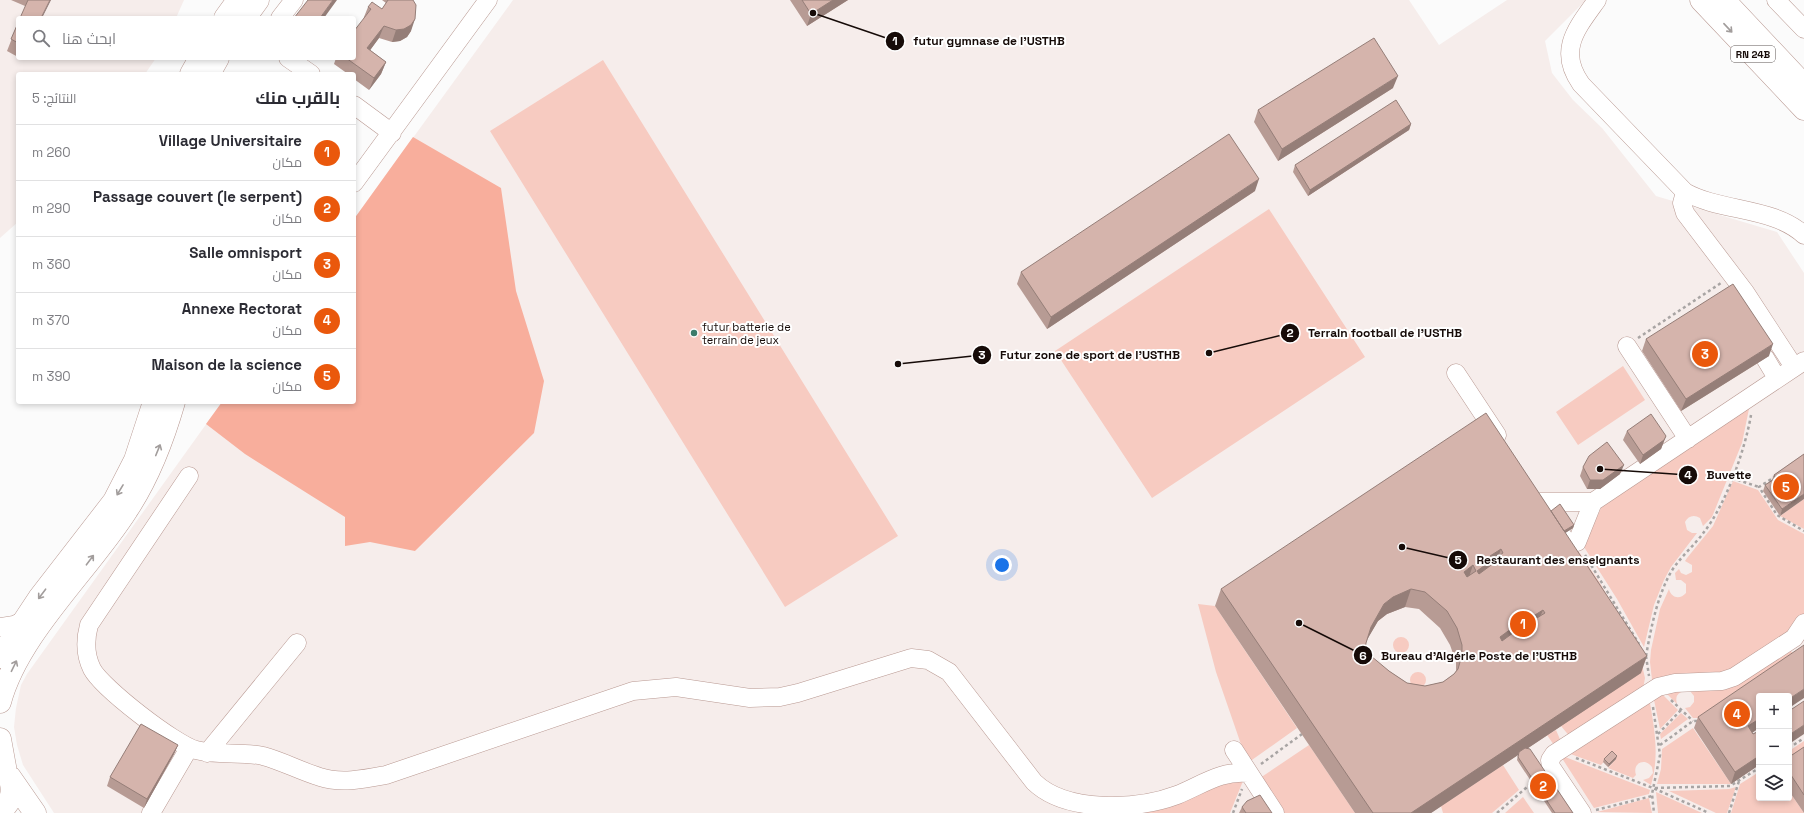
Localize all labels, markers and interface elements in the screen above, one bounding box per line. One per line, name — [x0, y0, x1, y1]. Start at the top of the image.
search box — [16, 16, 356, 60]
one-way arrow — [1723, 23, 1733, 33]
icon: search — [30, 27, 52, 49]
text: ابحث هنا — [62, 29, 116, 48]
callout: futur gymnase de l'USTHB — [885, 29, 1073, 53]
text: 1 — [892, 33, 898, 49]
text: futur gymnase de l'USTHB — [913, 33, 1065, 49]
road number: RN 24B — [1731, 46, 1775, 62]
text: بالقرب منك — [255, 87, 340, 109]
text: النتائج: 5 — [32, 90, 77, 107]
text: Village Universitaire — [159, 131, 302, 150]
text: 260 m — [32, 144, 71, 161]
text: 1 — [324, 144, 330, 161]
text: مكان — [273, 154, 302, 171]
text: Passage couvert (le serpent) — [93, 187, 302, 206]
text: 290 m — [32, 200, 71, 217]
text: 2 — [323, 200, 331, 217]
text: مكان — [273, 210, 302, 227]
text: Salle omnisport — [189, 243, 302, 262]
text: 360 m — [32, 256, 71, 273]
text: 3 — [323, 256, 331, 273]
text: مكان — [273, 266, 302, 283]
text: Annexe Rectorat — [182, 299, 302, 318]
text: 370 m — [32, 312, 70, 329]
text: 4 — [323, 312, 331, 329]
place label: futur batterie de terrain de jeux — [702, 320, 791, 347]
callout: Terrain football de l'USTHB — [1280, 321, 1470, 345]
text: مكان — [273, 322, 302, 339]
text: 2 — [1286, 325, 1294, 341]
text: Terrain football de l'USTHB — [1308, 325, 1462, 341]
marker: futur batterie de terrain de jeux — [689, 328, 699, 338]
pin: 3 — [1692, 339, 1718, 369]
callout: Futur zone de sport de l'USTHB — [972, 343, 1188, 367]
text: 3 — [978, 347, 986, 363]
text: Futur zone de sport de l'USTHB — [1000, 347, 1180, 363]
text: Maison de la science — [152, 355, 302, 374]
text: 390 m — [32, 368, 71, 385]
text: 5 — [323, 368, 331, 385]
text: مكان — [273, 378, 302, 395]
one-way arrow — [154, 445, 162, 457]
callout: Buvette — [1678, 463, 1759, 487]
text: 4 — [1684, 467, 1692, 483]
text: Buvette — [1706, 467, 1752, 483]
pin: 5 — [1773, 472, 1799, 502]
one-way arrow — [116, 484, 124, 495]
callout: Restaurant des enseignants — [1448, 548, 1647, 572]
text: 5 — [1454, 552, 1462, 568]
text: Restaurant des enseignants — [1476, 552, 1640, 568]
one-way arrow — [86, 555, 94, 566]
your location — [992, 555, 1012, 575]
one-way arrow — [38, 588, 46, 599]
pin: 1 — [1510, 609, 1536, 639]
callout: Bureau d'Algérie Poste de l'USTHB — [1353, 643, 1585, 667]
text: 6 — [1359, 648, 1367, 664]
text: Bureau d'Algérie Poste de l'USTHB — [1381, 648, 1577, 664]
one-way arrow — [11, 660, 18, 672]
map controls — [1756, 693, 1792, 801]
button: + — [1756, 693, 1792, 729]
pin: 4 — [1724, 699, 1750, 729]
button: − — [1756, 729, 1792, 765]
button: layers — [1756, 765, 1792, 801]
pin: 2 — [1530, 771, 1556, 801]

